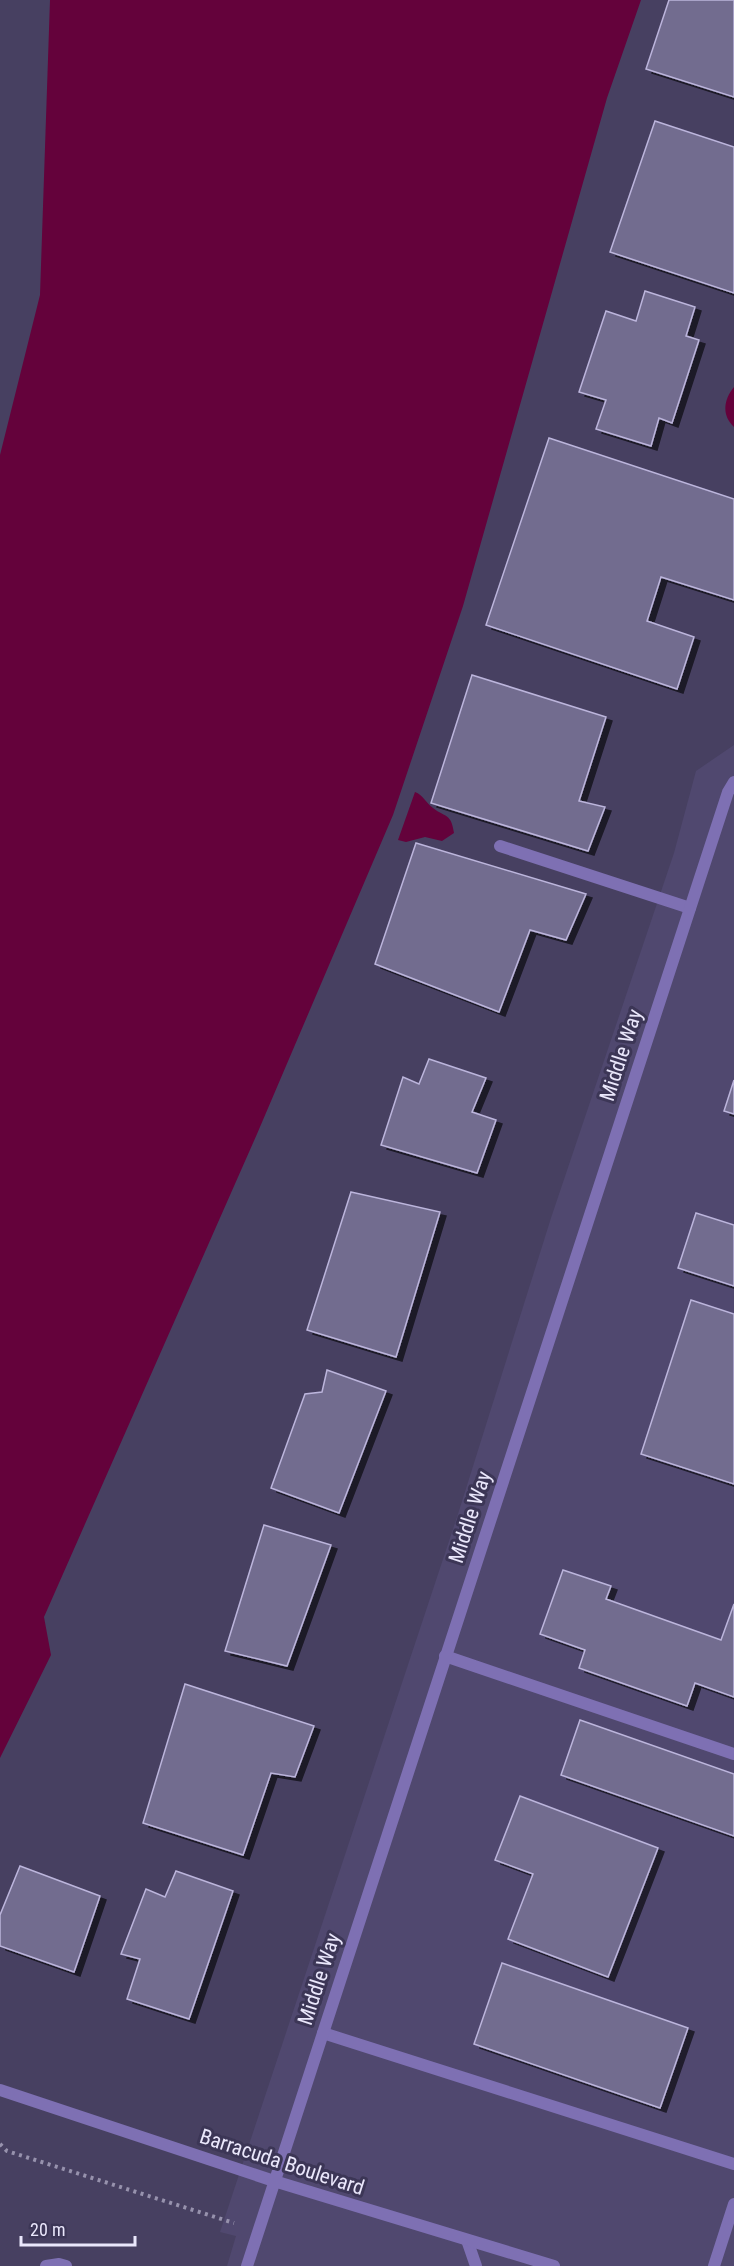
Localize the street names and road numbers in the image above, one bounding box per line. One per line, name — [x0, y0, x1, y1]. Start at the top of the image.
street label: Middle Way — [595, 1006, 647, 1104]
street label: Middle Way — [444, 1468, 496, 1566]
street label: Middle Way — [293, 1930, 345, 2028]
street label: Barracuda Boulevard — [197, 2124, 367, 2200]

